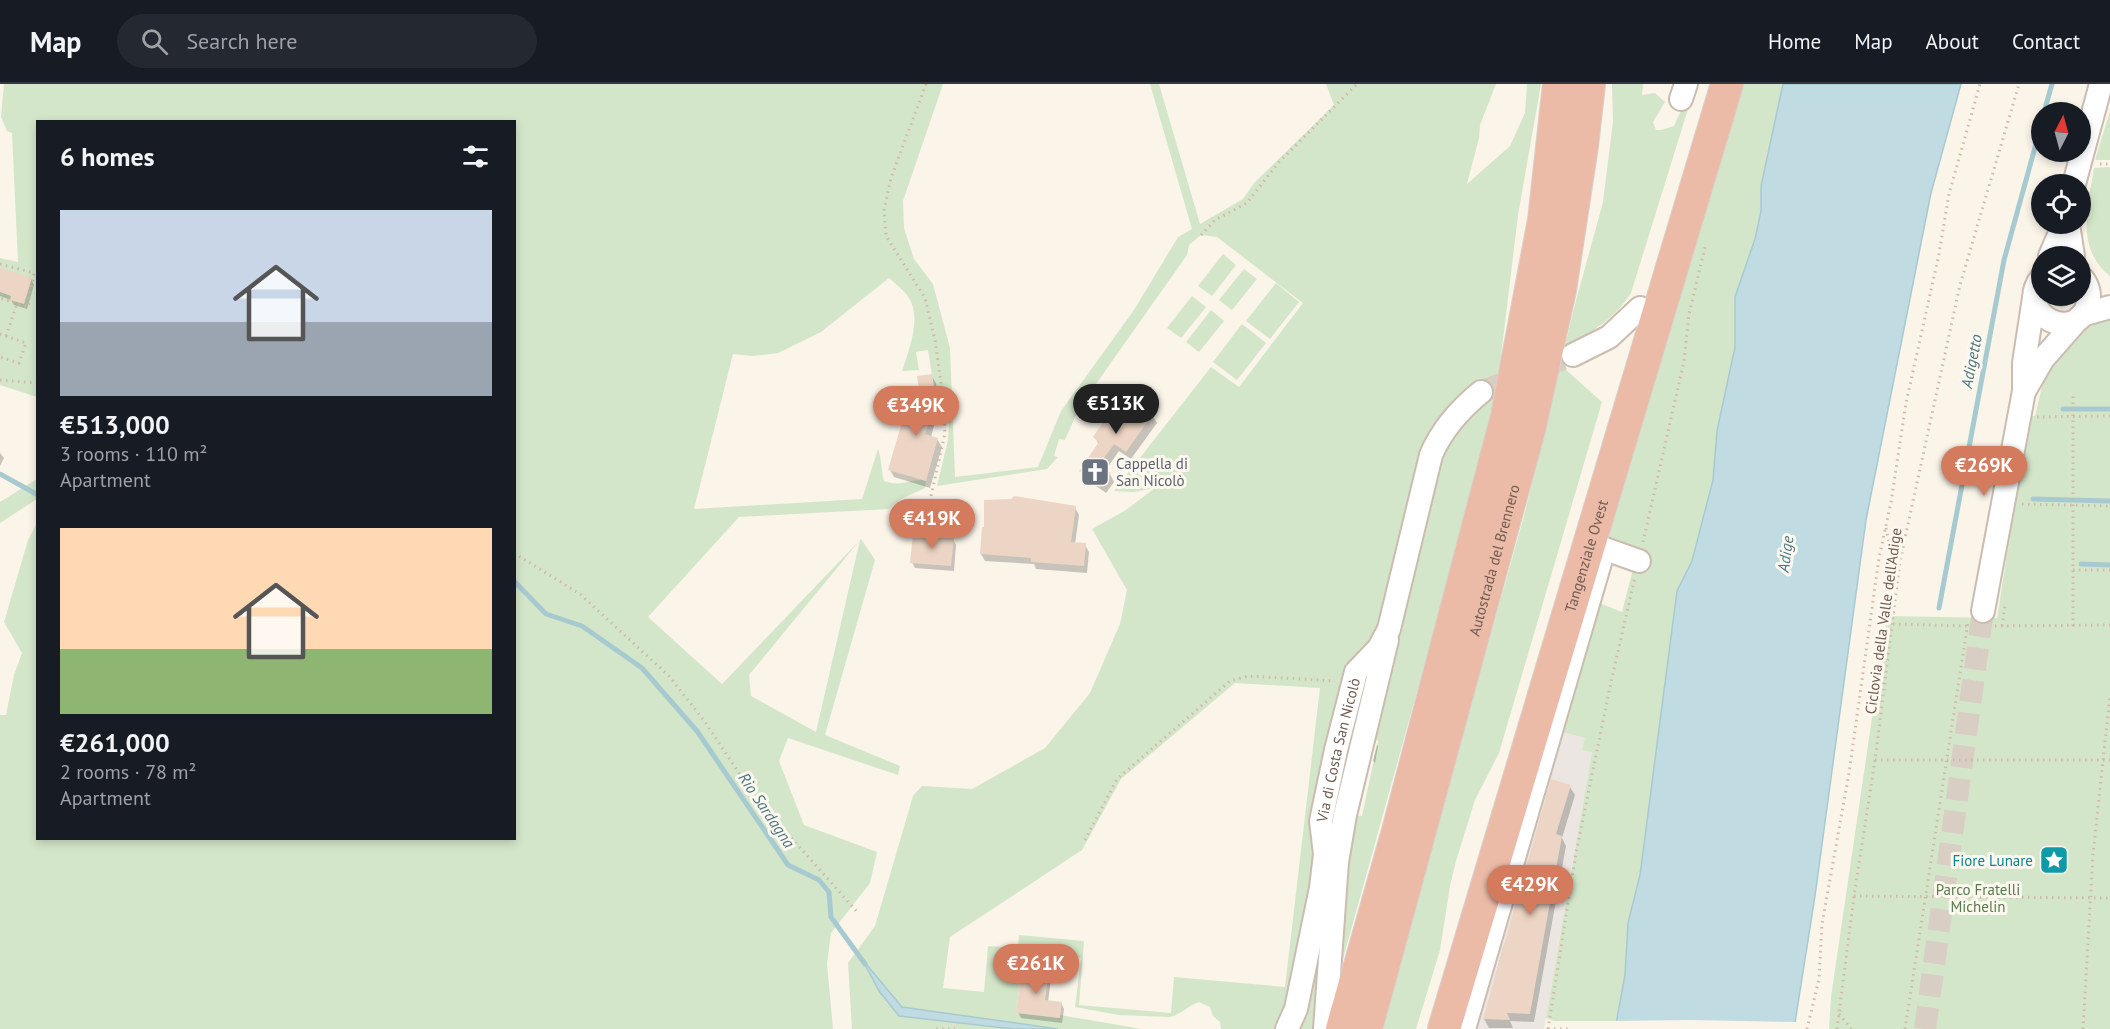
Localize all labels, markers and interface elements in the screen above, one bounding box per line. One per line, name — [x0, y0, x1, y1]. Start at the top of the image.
search box — [117, 14, 537, 68]
text: Map — [30, 23, 81, 60]
icon: search — [138, 25, 171, 58]
text: Search here — [186, 27, 297, 55]
text: Home — [1768, 28, 1821, 55]
text: Map — [1854, 28, 1893, 55]
text: About — [1926, 28, 1979, 55]
text: Contact — [2012, 28, 2080, 55]
north arrow — [2031, 102, 2091, 162]
map controls — [2031, 102, 2091, 306]
text: 6 homes — [60, 140, 155, 173]
icon: filters — [459, 140, 492, 173]
button: locate — [2031, 174, 2091, 234]
button: layers — [2031, 246, 2091, 306]
icon: home — [222, 249, 330, 357]
water label: Adigetto — [1956, 332, 1986, 391]
pin: €513K — [1074, 384, 1158, 435]
pin: €349K — [874, 386, 958, 437]
text: €513K — [1087, 390, 1145, 416]
text: €349K — [887, 392, 945, 418]
text: €513,000 — [60, 408, 170, 441]
text: 3 rooms · 110 m² — [60, 441, 207, 467]
pin: €269K — [1942, 446, 2026, 497]
text: €269K — [1955, 452, 2013, 478]
place label: Cappella di San Nicolò — [1116, 454, 1188, 490]
church icon: Cappella di San Nicolò — [1079, 456, 1111, 488]
text: Apartment — [60, 467, 151, 493]
street label: Autostrada del Brennero — [1464, 482, 1523, 638]
street label: Tangenziale Ovest — [1560, 497, 1612, 614]
pin: €419K — [890, 499, 974, 550]
text: €419K — [903, 505, 961, 531]
street label: Ciclovia della Valle dell'Adige — [1861, 527, 1905, 715]
water label: Adige — [1772, 534, 1798, 575]
icon: home — [222, 567, 330, 675]
street label: Via di Costa San Nicolò — [1311, 676, 1364, 825]
text: €261,000 — [60, 726, 170, 759]
text: 2 rooms · 78 m² — [60, 759, 196, 785]
water label: Rio Sardagna — [735, 769, 800, 852]
text: Apartment — [60, 785, 151, 811]
place icon: Fiore Lunare — [2038, 844, 2070, 876]
place label: Fiore Lunare — [1953, 851, 2033, 870]
pin: €429K — [1488, 865, 1572, 916]
text: €429K — [1501, 871, 1559, 897]
park label: Parco Fratelli Michelin — [1936, 880, 2020, 916]
pin: €261K — [994, 944, 1078, 995]
text: €261K — [1007, 950, 1065, 976]

